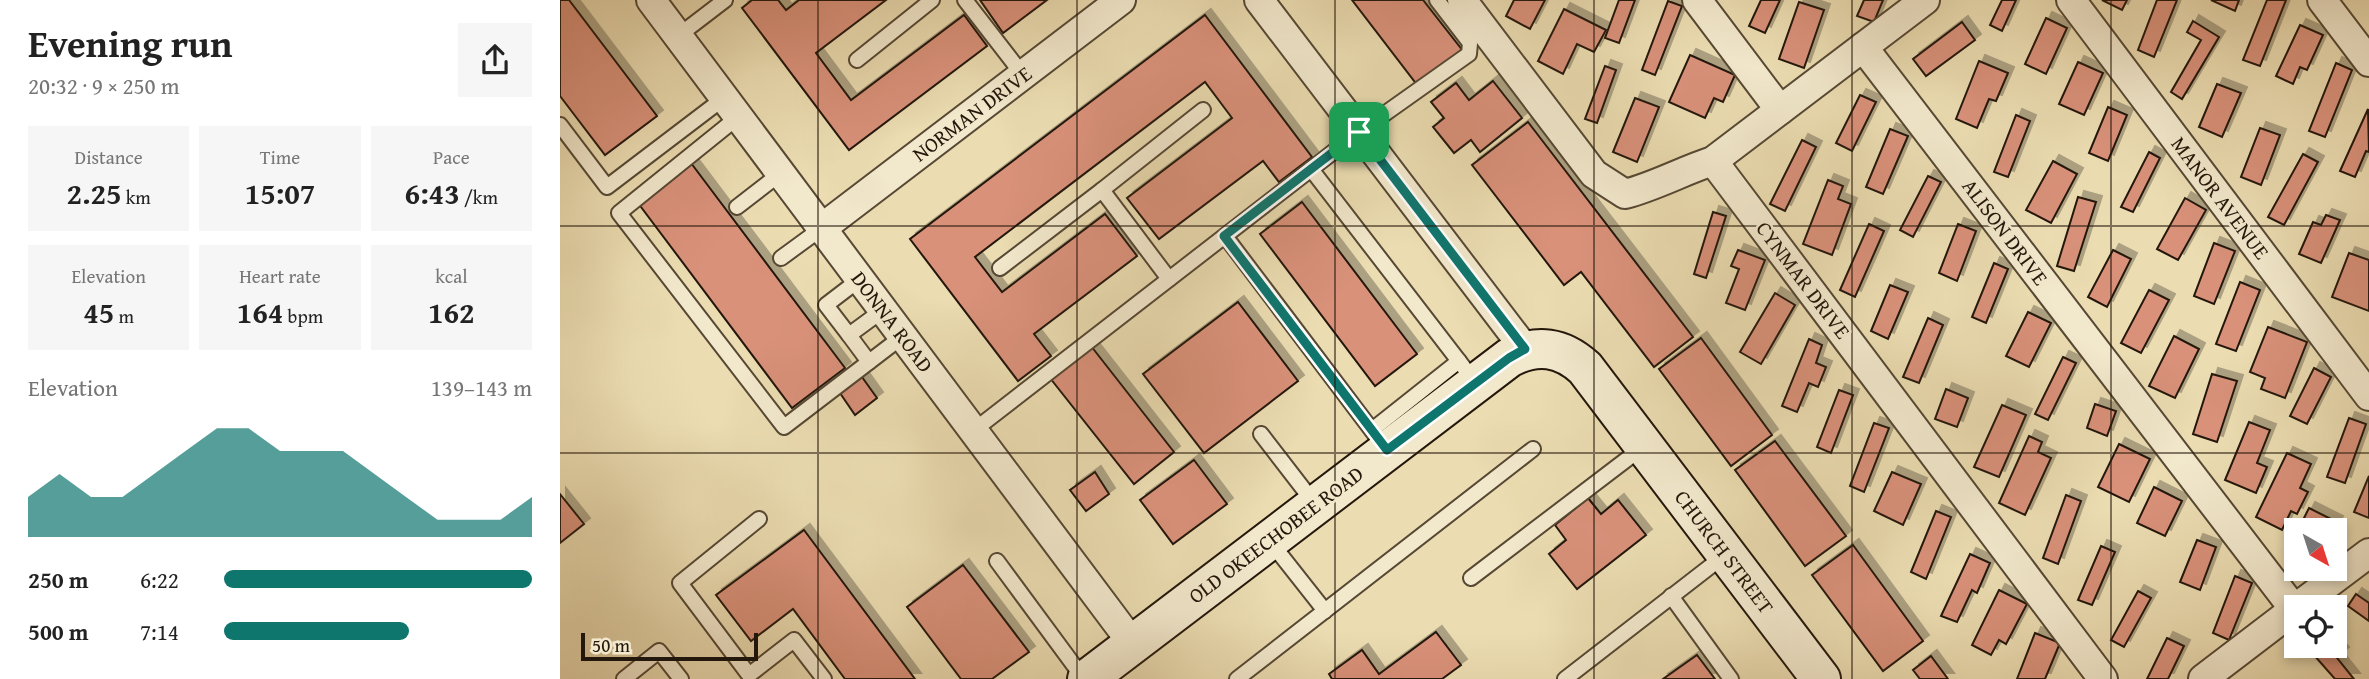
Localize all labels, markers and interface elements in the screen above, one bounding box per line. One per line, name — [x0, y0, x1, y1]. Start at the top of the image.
text: Evening run — [28, 15, 232, 71]
button: share — [458, 23, 532, 97]
street label: NORMAN DRIVE — [905, 58, 1038, 169]
text: 20:32 · 9 × 250 m — [28, 69, 180, 102]
pin — [1329, 102, 1389, 162]
icon: arrive — [1340, 113, 1378, 151]
street label: MANOR AVENUE — [2164, 130, 2277, 266]
text: Distance — [75, 143, 143, 171]
text: Time — [260, 143, 300, 171]
text: Pace — [433, 143, 470, 171]
text: 2.25 — [66, 171, 122, 215]
text: 15:07 — [245, 171, 315, 215]
text: 6:43 — [405, 171, 460, 215]
street label: ALISON DRIVE — [1955, 172, 2056, 292]
text: km — [122, 183, 151, 211]
text: /km — [460, 183, 498, 211]
street label: CYNMAR DRIVE — [1749, 214, 1858, 345]
text: Elevation — [71, 262, 146, 290]
text: Heart rate — [239, 262, 321, 290]
text: kcal — [435, 262, 468, 290]
street label: DONNA ROAD — [844, 264, 941, 379]
text: 45 — [83, 290, 114, 334]
text: 164 — [237, 290, 283, 334]
text: 162 — [428, 290, 475, 334]
text: m — [114, 302, 134, 330]
text: bpm — [283, 302, 323, 330]
text: Elevation — [28, 371, 118, 404]
text: 139–143 m — [431, 371, 532, 404]
street label: OLD OKEECHOBEE ROAD — [1182, 458, 1370, 611]
street label: CHURCH STREET — [1667, 483, 1782, 620]
north arrow — [2284, 518, 2347, 581]
map controls — [2284, 518, 2347, 658]
text: 250 m — [28, 563, 89, 596]
text: 6:22 — [140, 563, 179, 596]
button: locate — [2284, 595, 2347, 658]
text: 500 m — [28, 615, 89, 648]
text: 7:14 — [140, 615, 179, 648]
scale bar — [581, 630, 758, 662]
text: 50 m — [592, 631, 630, 659]

